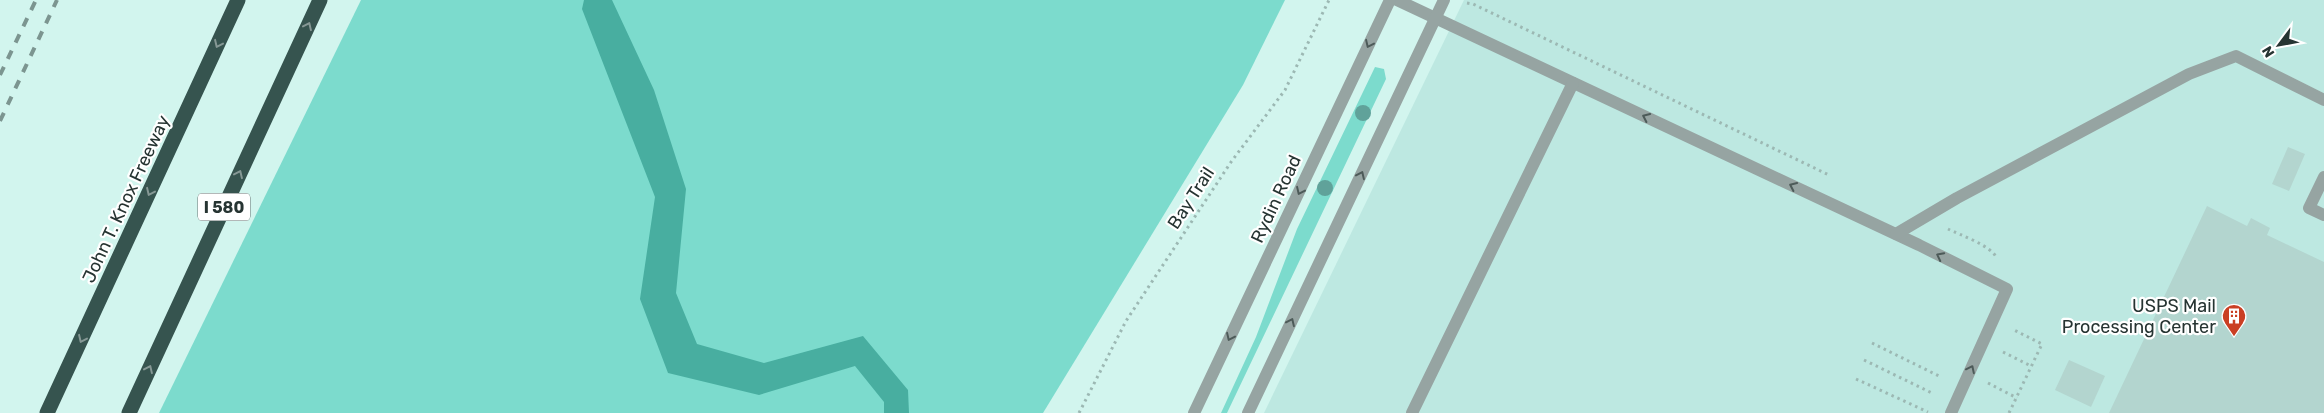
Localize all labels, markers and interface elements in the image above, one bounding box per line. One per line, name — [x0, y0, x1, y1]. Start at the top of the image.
north arrow — [2254, 20, 2304, 70]
one-way arrow — [301, 22, 312, 31]
one-way arrow — [214, 39, 224, 48]
one-way arrow — [1365, 39, 1376, 48]
text: N — [2259, 43, 2278, 60]
street label: John T. Knox Freeway — [77, 112, 175, 286]
one-way arrow — [1642, 113, 1651, 123]
street label: Rydin Road — [1246, 152, 1306, 246]
street label: Bay Trail — [1163, 163, 1219, 233]
one-way arrow — [233, 170, 244, 179]
one-way arrow — [1355, 171, 1366, 180]
one-way arrow — [1789, 182, 1798, 192]
one-way arrow — [1295, 186, 1306, 195]
one-way arrow — [145, 187, 156, 196]
road number: I 580 — [198, 193, 250, 220]
one-way arrow — [1936, 251, 1945, 262]
place label: USPS Mail Processing Center — [2062, 295, 2216, 338]
building icon: USPS Mail Processing Center — [2221, 303, 2247, 337]
one-way arrow — [1285, 318, 1295, 327]
one-way arrow — [1226, 332, 1236, 341]
one-way arrow — [77, 334, 88, 343]
one-way arrow — [143, 365, 153, 374]
one-way arrow — [1965, 365, 1975, 374]

